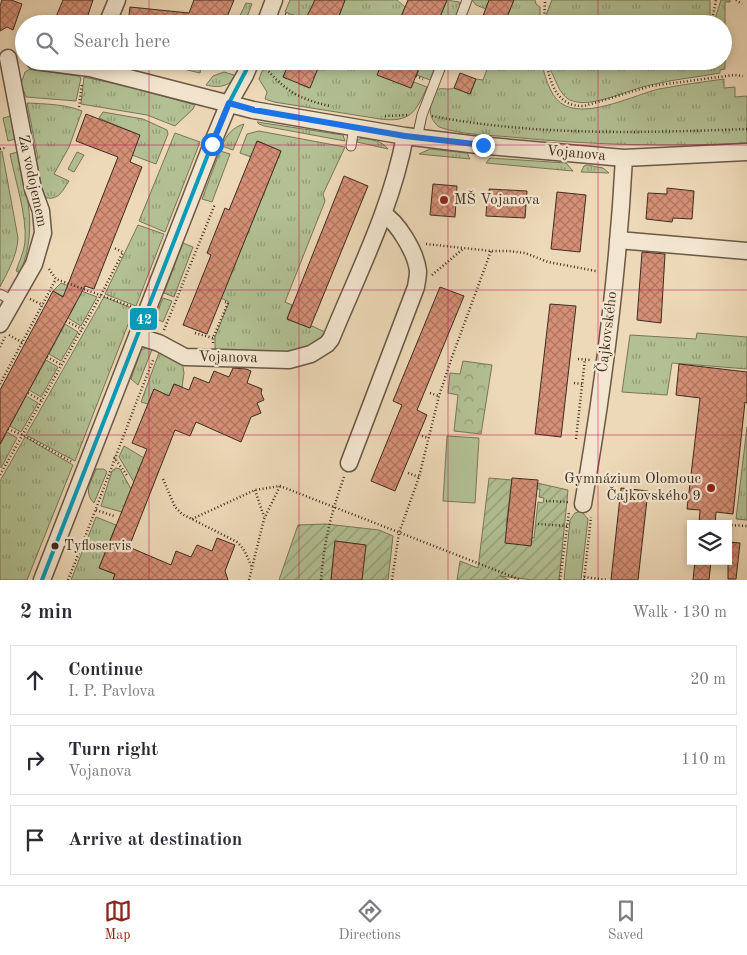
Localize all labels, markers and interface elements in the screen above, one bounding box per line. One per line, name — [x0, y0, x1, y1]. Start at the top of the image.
search box — [15, 15, 732, 70]
icon: search — [33, 29, 61, 57]
text: Search here — [73, 33, 170, 52]
route start — [201, 133, 224, 156]
street label: Za vodojemem — [15, 134, 49, 228]
route end — [472, 134, 495, 157]
street label: Vojanova — [546, 144, 607, 164]
place label: MŠ Vojanova — [454, 190, 540, 208]
marker: MŠ Vojanova — [438, 194, 450, 206]
street label: Čajkovského — [593, 290, 620, 373]
line badge: 42 — [129, 307, 158, 331]
text: 42 — [136, 313, 152, 327]
street label: Vojanova — [198, 350, 258, 366]
place label: Gymnázium Olomouc Čajkovského 9 — [564, 472, 701, 504]
marker: Gymnázium Olomouc Čajkovského 9 — [705, 482, 717, 494]
map controls — [687, 520, 732, 565]
button: layers — [687, 520, 732, 565]
place label: Tyfloservis — [64, 539, 131, 553]
marker: Tyfloservis — [50, 541, 60, 551]
text: 2 min — [20, 602, 73, 623]
text: Walk · 130 m — [632, 605, 727, 621]
text: Continue — [68, 661, 143, 680]
icon: ahead — [21, 666, 49, 694]
text: 20 m — [690, 672, 726, 688]
text: I. P. Pavlova — [68, 684, 155, 700]
text: Turn right — [68, 741, 158, 760]
icon: right — [21, 746, 49, 774]
text: 110 m — [681, 752, 726, 768]
text: Vojanova — [68, 764, 132, 780]
icon: arrive — [21, 826, 49, 854]
text: Arrive at destination — [68, 831, 242, 850]
tab: Map — [104, 897, 132, 944]
tab: Directions — [339, 897, 401, 944]
tab: Saved — [608, 897, 643, 944]

